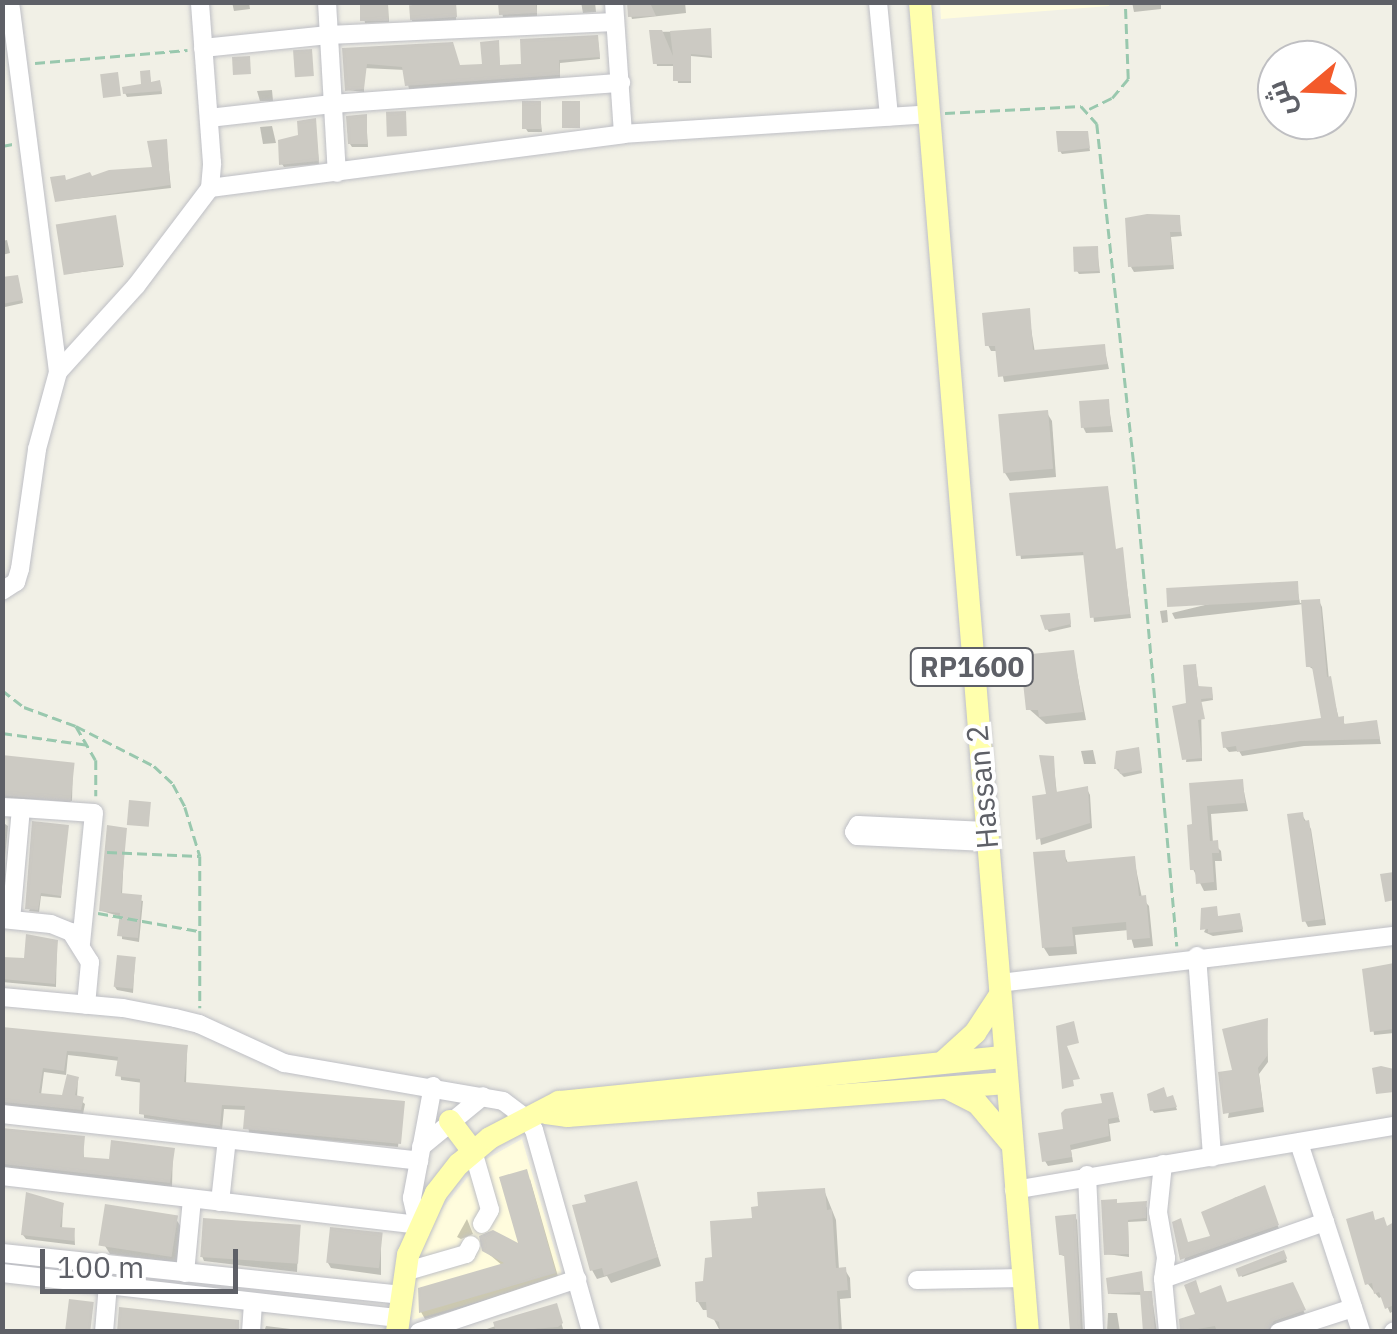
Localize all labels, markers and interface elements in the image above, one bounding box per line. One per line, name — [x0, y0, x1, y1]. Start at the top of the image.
north arrow — [1257, 40, 1357, 140]
text: ش — [1257, 76, 1303, 122]
road number: RP1600 — [910, 644, 1034, 690]
street label: Hassan 2 — [959, 723, 1005, 851]
scale bar — [45, 1229, 242, 1291]
text: 100 m — [57, 1247, 144, 1286]

